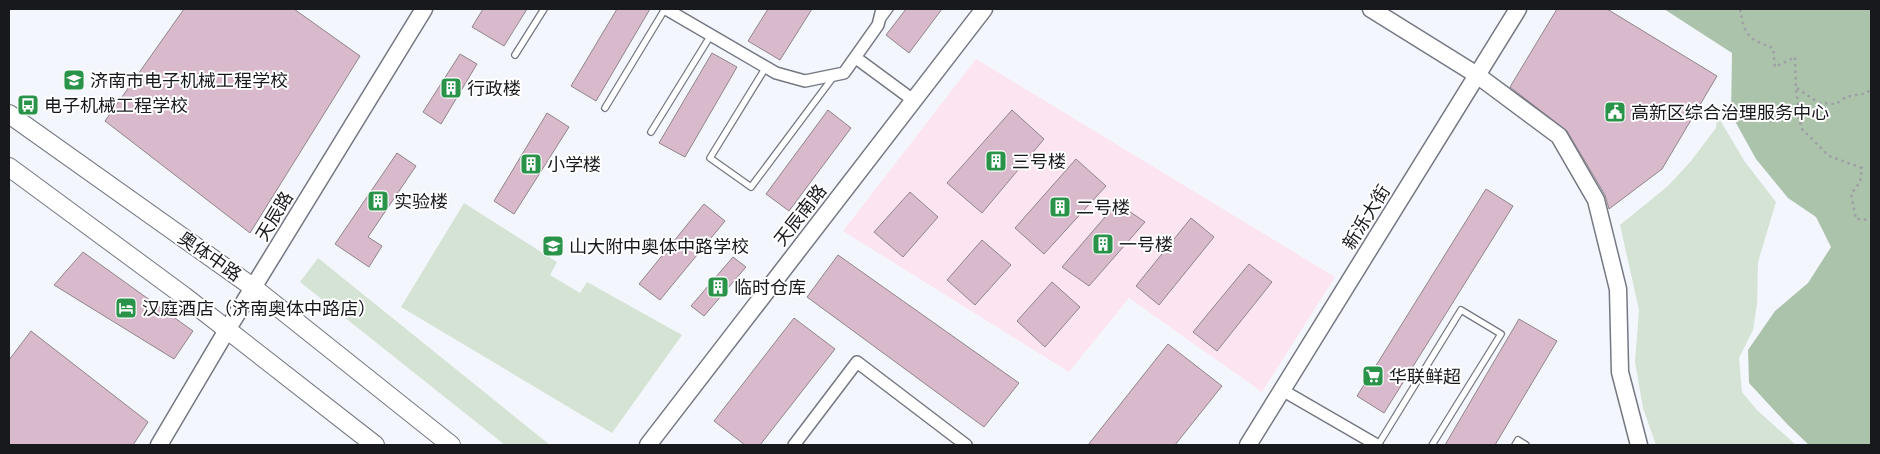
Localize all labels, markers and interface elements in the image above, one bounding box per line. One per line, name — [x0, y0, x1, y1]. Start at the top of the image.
place label: 济南市电子机械工程学校 — [90, 67, 288, 94]
school or university icon: 济南市电子机械工程学校 — [62, 68, 86, 92]
place label: 行政楼 — [467, 75, 521, 102]
building icon: 行政楼 — [439, 76, 463, 100]
place label: 电子机械工程学校 — [44, 92, 188, 119]
bus stop icon: 电子机械工程学校 — [16, 93, 40, 117]
place label: 高新区综合治理服务中心 — [1631, 99, 1829, 126]
public building icon: 高新区综合治理服务中心 — [1603, 100, 1627, 124]
place label: 三号楼 — [1012, 148, 1066, 175]
building icon: 三号楼 — [984, 149, 1008, 173]
place label: 小学楼 — [547, 151, 601, 178]
building icon: 小学楼 — [519, 152, 543, 176]
street label: 天辰南路 — [767, 178, 833, 252]
street label: 新泺大街 — [1335, 179, 1397, 255]
street label: 天辰路 — [249, 186, 299, 246]
place label: 实验楼 — [394, 188, 448, 215]
building icon: 实验楼 — [366, 189, 390, 213]
place label: 二号楼 — [1076, 194, 1130, 221]
building icon: 二号楼 — [1048, 195, 1072, 219]
street label: 奥体中路 — [173, 224, 247, 288]
place label: 一号楼 — [1119, 231, 1173, 258]
building icon: 一号楼 — [1091, 232, 1115, 256]
place label: 山大附中奥体中路学校 — [569, 233, 749, 260]
school or university icon: 山大附中奥体中路学校 — [541, 234, 565, 258]
place label: 临时仓库 — [734, 274, 806, 301]
building icon: 临时仓库 — [706, 275, 730, 299]
place label: 汉庭酒店（济南奥体中路店） — [142, 295, 376, 322]
hotel icon: 汉庭酒店（济南奥体中路店） — [114, 296, 138, 320]
place label: 华联鲜超 — [1389, 363, 1461, 390]
supermarket icon: 华联鲜超 — [1361, 364, 1385, 388]

